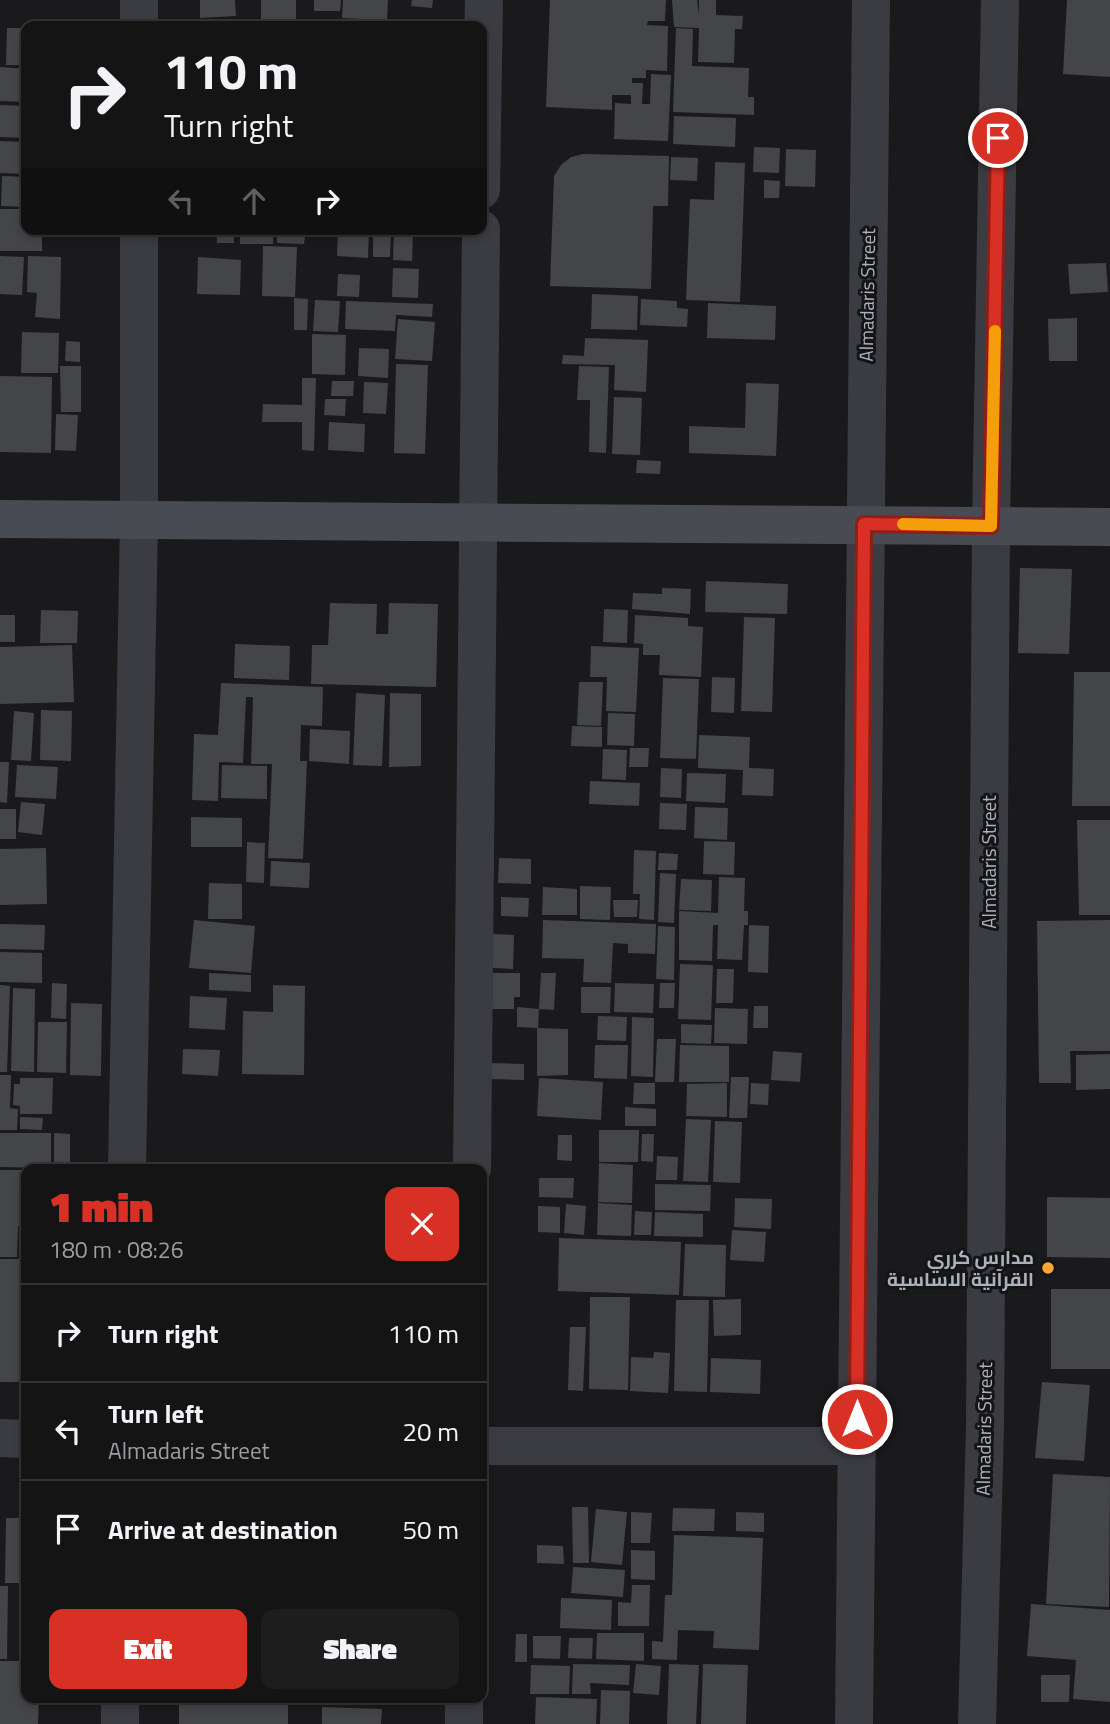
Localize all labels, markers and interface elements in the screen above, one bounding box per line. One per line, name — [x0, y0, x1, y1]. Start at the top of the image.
text: 110 m — [164, 33, 298, 108]
icon: right — [49, 49, 140, 140]
text: Turn right — [164, 101, 293, 149]
pin — [968, 108, 1028, 168]
icon: arrive — [979, 119, 1017, 157]
icon: left — [162, 182, 200, 220]
icon: ahead — [235, 182, 273, 220]
icon: right — [308, 182, 346, 220]
street label: Almadaris Street — [851, 228, 882, 362]
street label: Almadaris Street — [974, 795, 1003, 929]
text: 1 min — [49, 1174, 153, 1238]
button: close — [385, 1187, 459, 1261]
text: 180 m · 08:26 — [49, 1232, 184, 1267]
place label: مدارس كرري القرآنية الاساسية — [887, 1242, 1034, 1293]
marker: مدارس كرري القرآنية الاساسية — [1040, 1260, 1056, 1276]
icon: right — [49, 1314, 87, 1352]
text: Turn right — [108, 1314, 219, 1353]
text: 110 m — [388, 1314, 459, 1353]
street label: Almadaris Street — [968, 1362, 999, 1496]
position arrow — [820, 1382, 894, 1456]
text: Turn left — [108, 1394, 203, 1433]
icon: left — [49, 1412, 87, 1450]
text: 20 m — [402, 1412, 459, 1451]
text: Almadaris Street — [108, 1433, 270, 1468]
icon: arrive — [49, 1510, 87, 1548]
text: Arrive at destination — [108, 1510, 338, 1549]
text: 50 m — [402, 1510, 459, 1549]
button: Exit — [49, 1609, 247, 1689]
button: Share — [261, 1609, 459, 1689]

